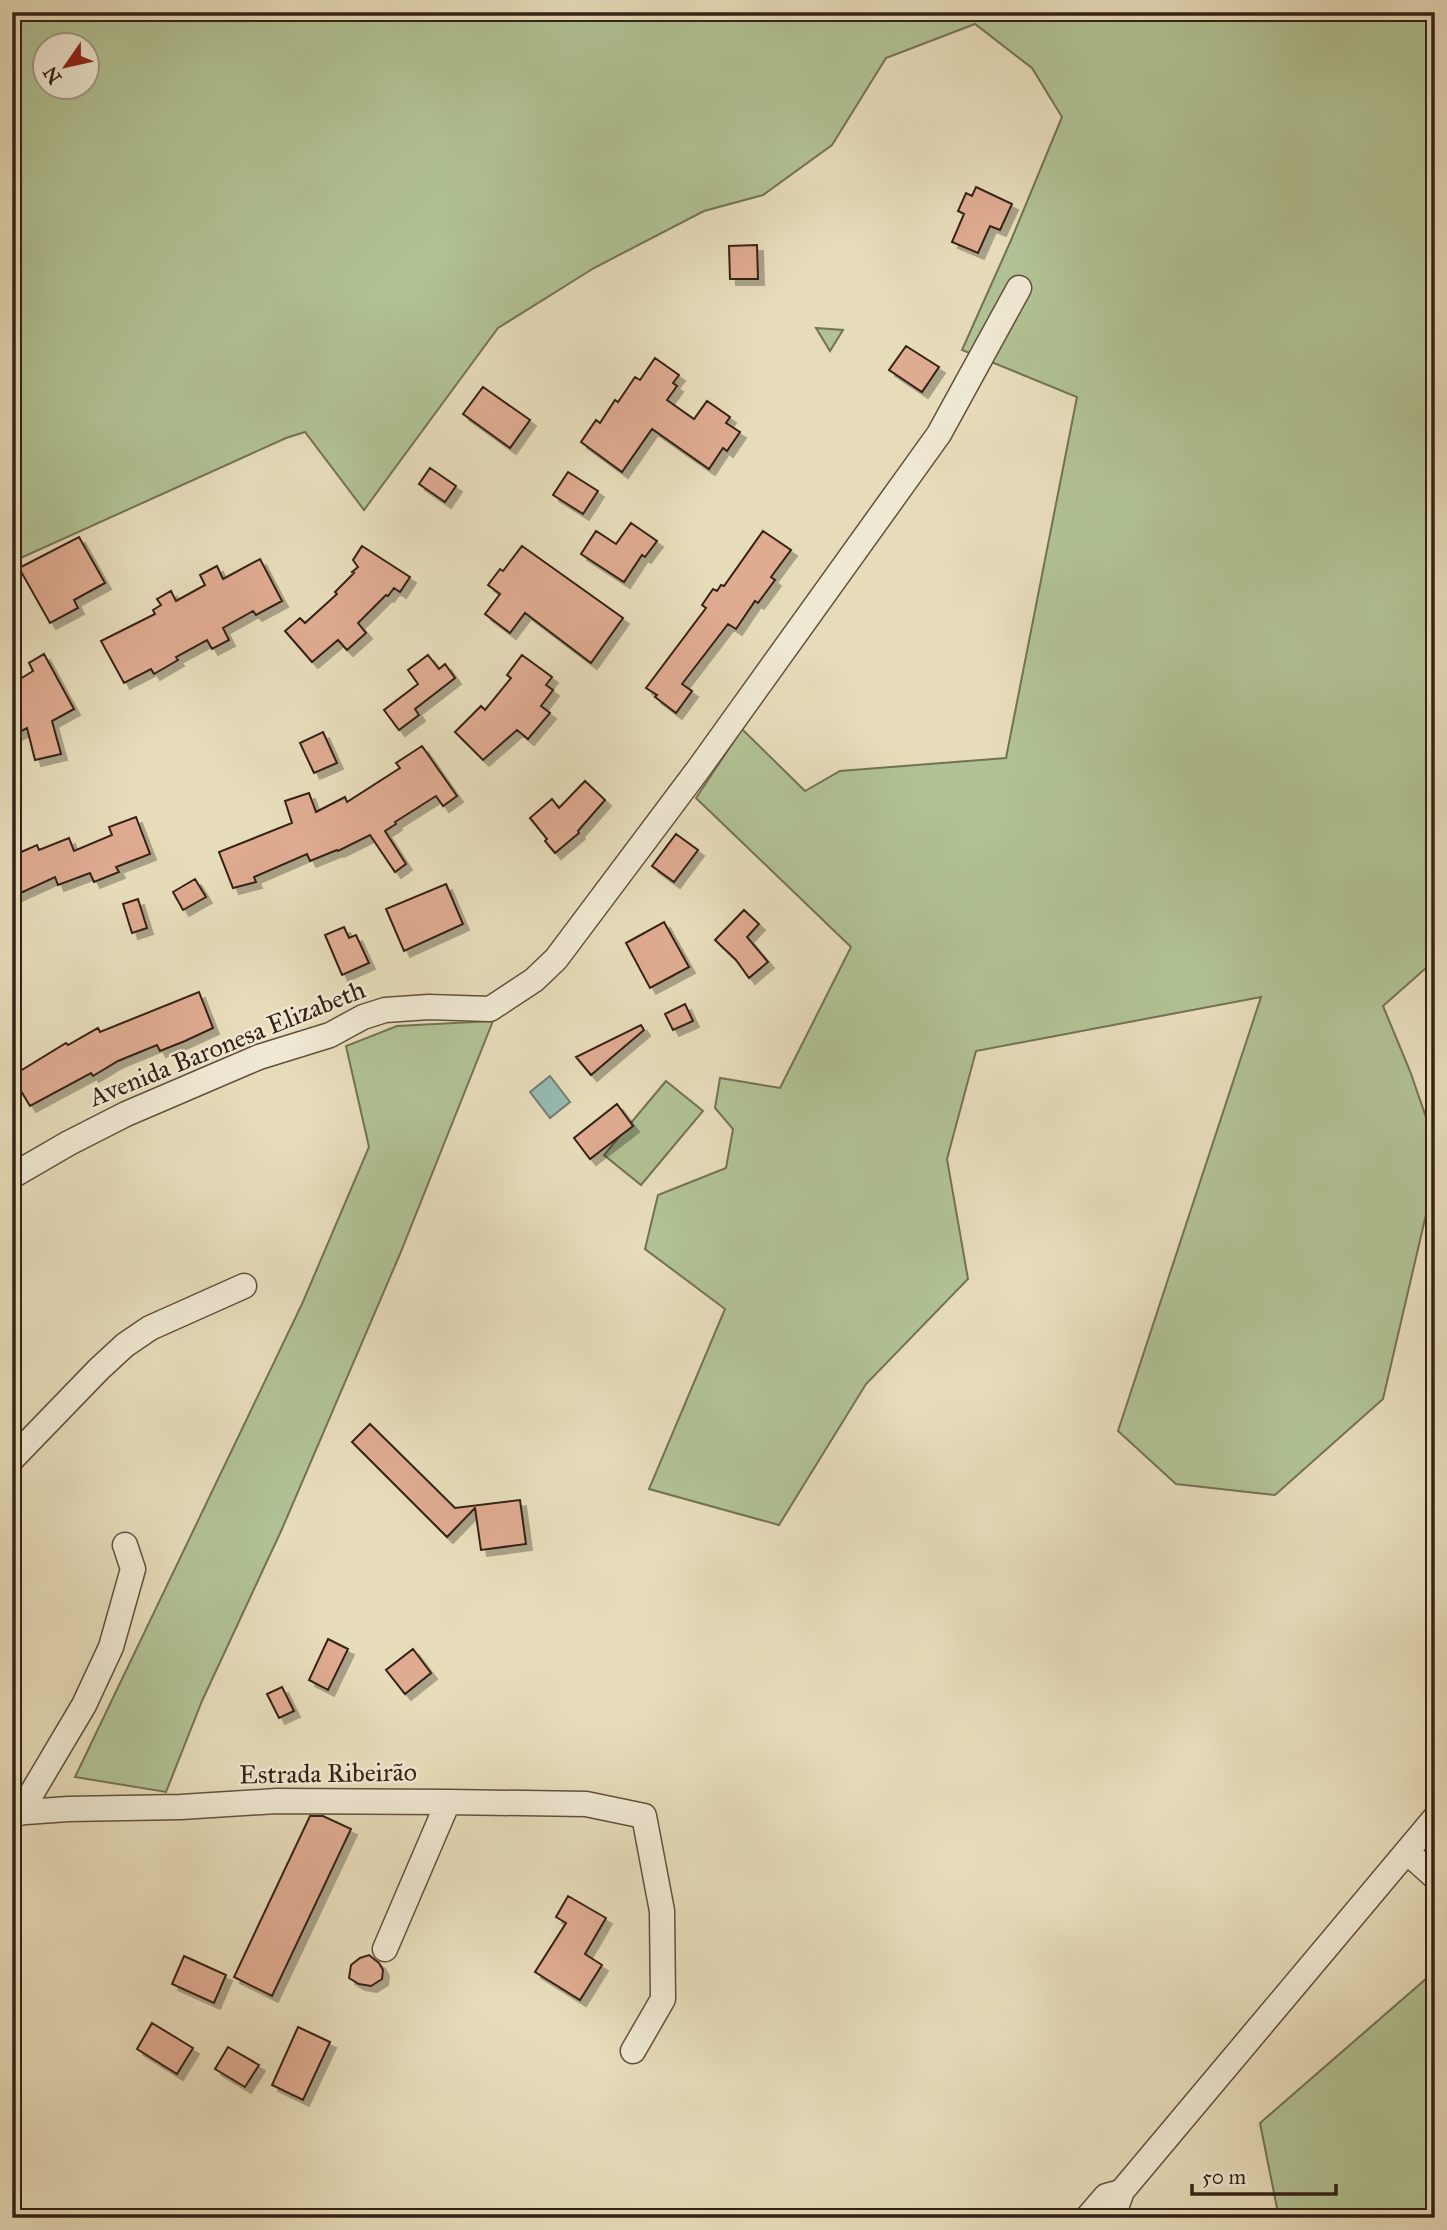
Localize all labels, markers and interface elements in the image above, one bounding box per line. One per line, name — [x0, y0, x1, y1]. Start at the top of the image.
north arrow — [32, 32, 102, 102]
text: N — [38, 62, 66, 88]
street label: Avenida Baronesa Elizabeth — [83, 973, 370, 1113]
street label: Estrada Ribeirão — [239, 1755, 417, 1791]
scale bar — [1192, 2153, 1335, 2197]
text: 50 m — [1202, 2164, 1247, 2190]

